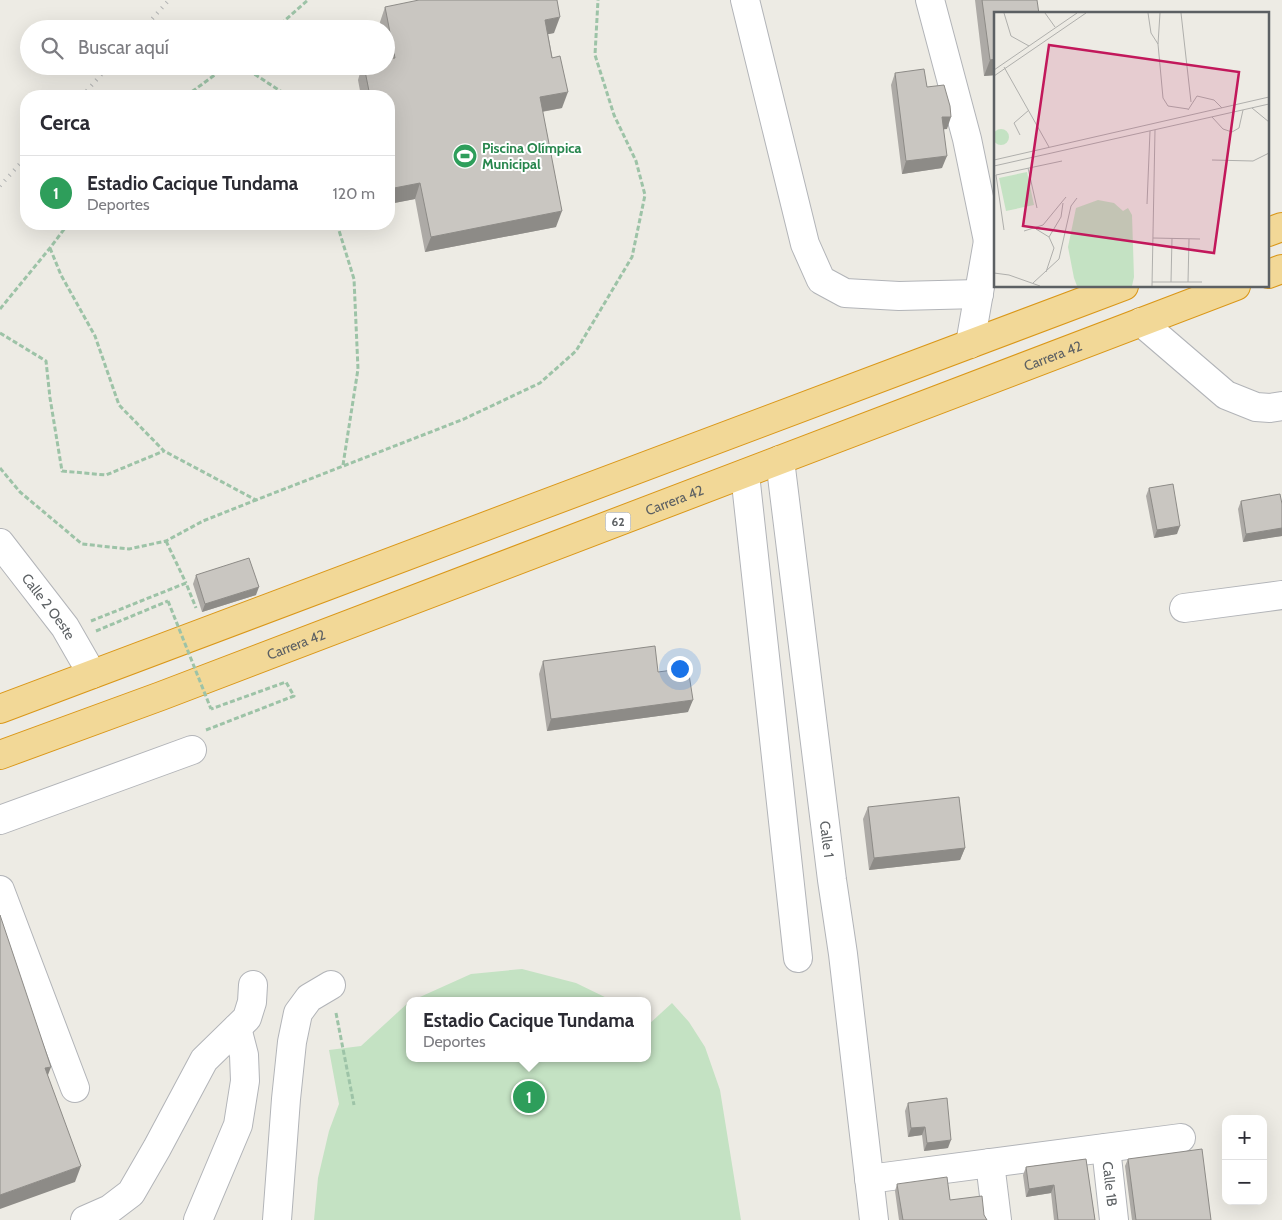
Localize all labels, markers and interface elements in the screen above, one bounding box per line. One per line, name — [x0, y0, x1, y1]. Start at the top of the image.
inset map — [994, 12, 1270, 288]
search box — [20, 20, 395, 75]
icon: search — [38, 34, 66, 62]
text: Buscar aquí — [78, 36, 169, 59]
text: Cerca — [40, 110, 90, 135]
place label: Piscina Olímpica Municipal — [482, 139, 582, 173]
sports icon: Piscina Olímpica Municipal — [452, 143, 478, 169]
text: Estadio Cacique Tundama — [87, 172, 298, 195]
text: 1 — [53, 184, 59, 203]
text: 120 m — [333, 184, 375, 203]
text: Deportes — [87, 195, 150, 214]
street label: Carrera 42 — [1021, 337, 1085, 375]
street label: Carrera 42 — [643, 481, 706, 519]
road number: 62 — [606, 512, 630, 532]
street label: Calle 2 Oeste — [18, 570, 79, 643]
street label: Carrera 42 — [264, 625, 328, 664]
your location — [667, 656, 693, 682]
street label: Calle 1 — [816, 820, 838, 858]
popup — [406, 997, 651, 1062]
text: Estadio Cacique Tundama — [423, 1009, 634, 1032]
text: Deportes — [423, 1032, 486, 1051]
pin: 1 — [513, 1078, 545, 1116]
map controls — [1222, 1115, 1267, 1205]
button: + — [1222, 1115, 1267, 1160]
street label: Calle 1B — [1099, 1160, 1121, 1207]
button: − — [1222, 1160, 1267, 1205]

